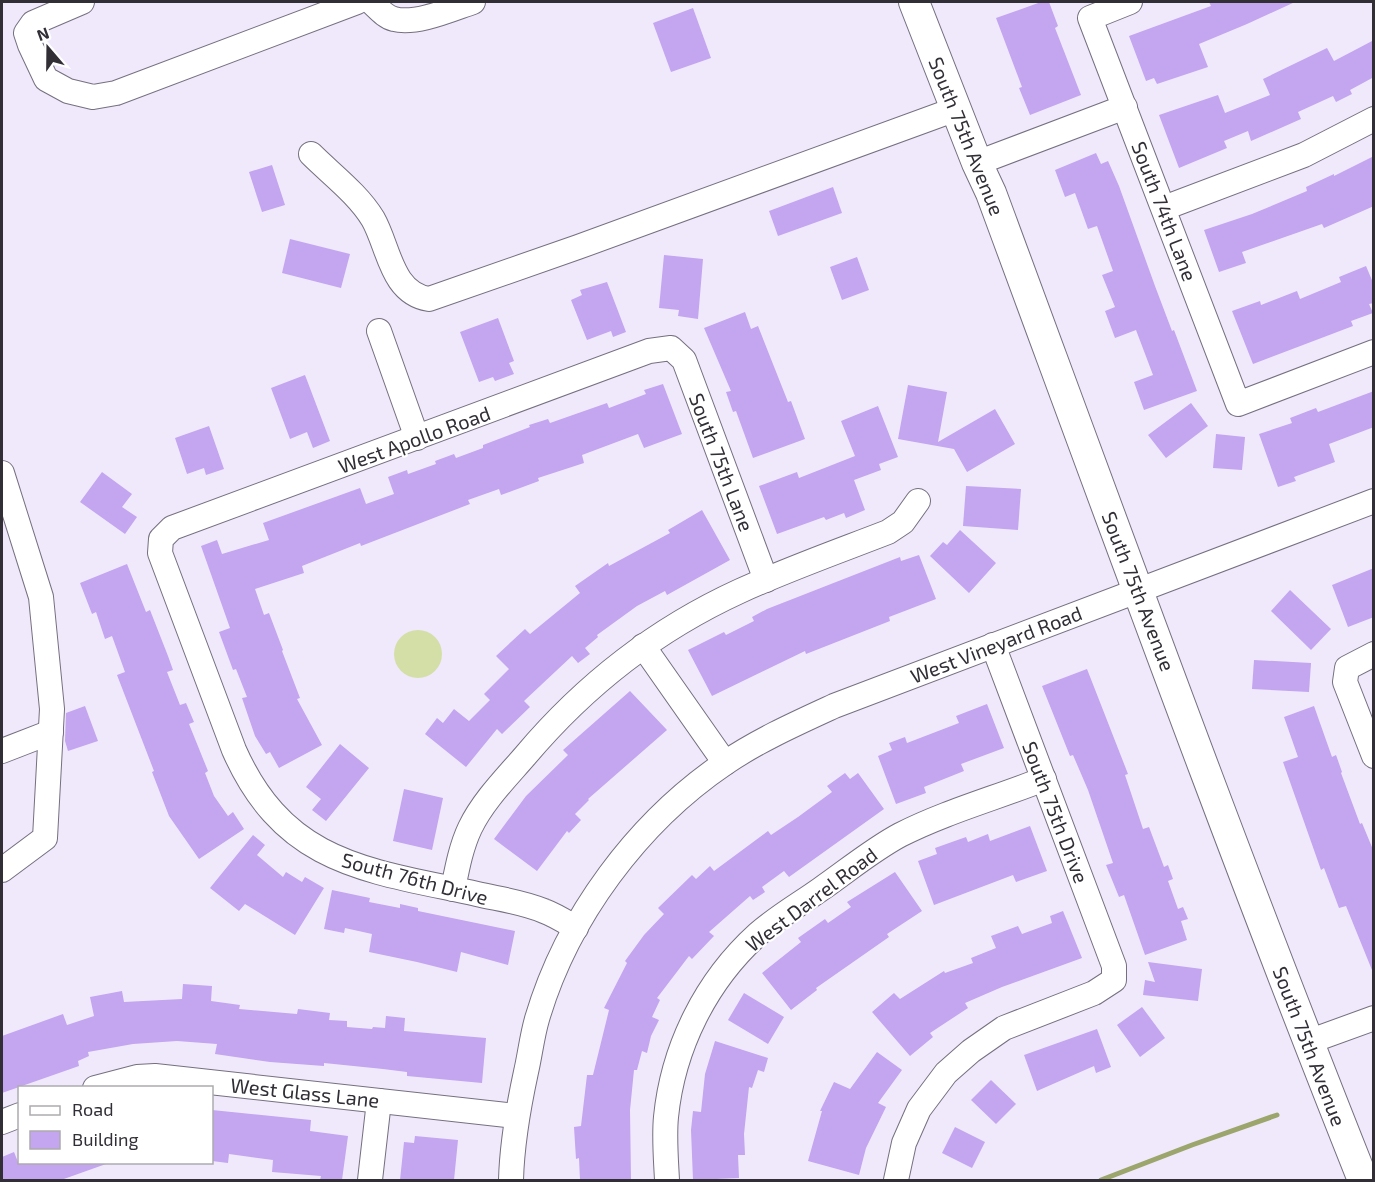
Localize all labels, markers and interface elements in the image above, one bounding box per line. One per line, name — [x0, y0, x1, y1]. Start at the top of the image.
north arrow — [18, 18, 78, 78]
text: N — [34, 23, 51, 44]
street label: South 75th Avenue — [924, 53, 1010, 219]
street label: South 74th Lane — [1127, 138, 1203, 284]
street label: South 75th Lane — [685, 390, 759, 534]
street label: West Apollo Road — [335, 400, 493, 478]
street label: South 75th Avenue — [1098, 508, 1180, 674]
street label: West Vineyard Road — [907, 600, 1085, 688]
street label: South 75th Drive — [1018, 738, 1094, 886]
street label: West Darrel Road — [741, 842, 881, 956]
street label: South 76th Drive — [339, 847, 491, 909]
street label: South 75th Avenue — [1269, 963, 1351, 1129]
street label: West Glass Lane — [229, 1072, 381, 1112]
legend — [18, 1086, 213, 1164]
text: Road — [72, 1098, 113, 1120]
text: Building — [72, 1128, 139, 1150]

